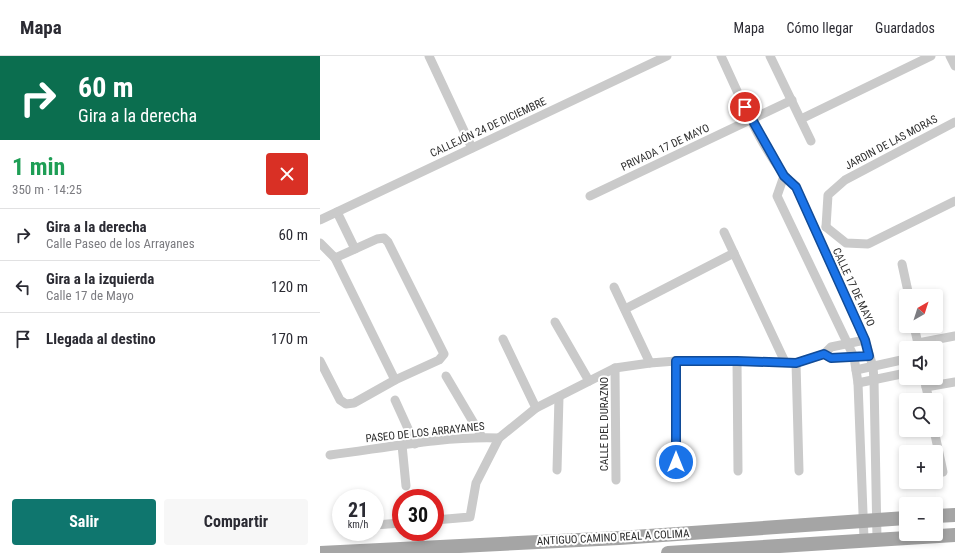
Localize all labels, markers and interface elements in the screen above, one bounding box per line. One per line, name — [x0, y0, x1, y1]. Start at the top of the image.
text: Mapa — [20, 16, 62, 39]
text: Mapa — [734, 20, 765, 36]
text: Cómo llegar — [787, 20, 853, 36]
text: Guardados — [875, 20, 935, 36]
text: 60 m — [78, 71, 134, 104]
icon: right — [12, 72, 64, 124]
pin — [728, 90, 762, 124]
street label: CALLEJÓN 24 DE DICIEMBRE — [428, 95, 549, 160]
icon: arrive — [734, 96, 756, 118]
text: Gira a la derecha — [78, 105, 197, 126]
street label: JARDIN DE LAS MORAS — [843, 112, 940, 172]
street label: PRIVADA 17 DE MAYO — [619, 121, 711, 174]
text: 1 min — [12, 153, 65, 181]
button: close — [266, 153, 308, 195]
text: 350 m · 14:25 — [12, 182, 82, 197]
text: Gira a la derecha — [46, 218, 147, 236]
icon: right — [12, 224, 34, 246]
text: 60 m — [278, 226, 308, 244]
text: Calle Paseo de los Arrayanes — [46, 236, 195, 251]
street label: CALLE 17 DE MAYO — [830, 246, 877, 329]
text: Gira a la izquierda — [46, 270, 154, 288]
icon: left — [12, 276, 34, 298]
text: 120 m — [271, 278, 308, 296]
text: Calle 17 de Mayo — [46, 288, 134, 303]
north arrow — [899, 289, 943, 333]
map controls — [899, 289, 943, 541]
icon: arrive — [12, 328, 34, 350]
text: Llegada al destino — [46, 330, 156, 348]
text: 170 m — [271, 330, 308, 348]
button: sound — [899, 341, 943, 385]
street label: CALLE DEL DURAZNO — [598, 377, 611, 471]
button: search — [899, 393, 943, 437]
street label: PASEO DE LOS ARRAYANES — [365, 420, 485, 445]
position arrow — [655, 441, 697, 483]
button: + — [899, 445, 943, 489]
speed limit sign: 30 — [392, 489, 444, 541]
button: − — [899, 497, 943, 541]
text: 21 — [348, 498, 368, 522]
button: Salir — [12, 499, 156, 545]
button: Compartir — [164, 499, 308, 545]
text: km/h — [348, 519, 368, 530]
street label: ANTIGUO CAMINO REAL A COLIMA — [536, 527, 690, 548]

